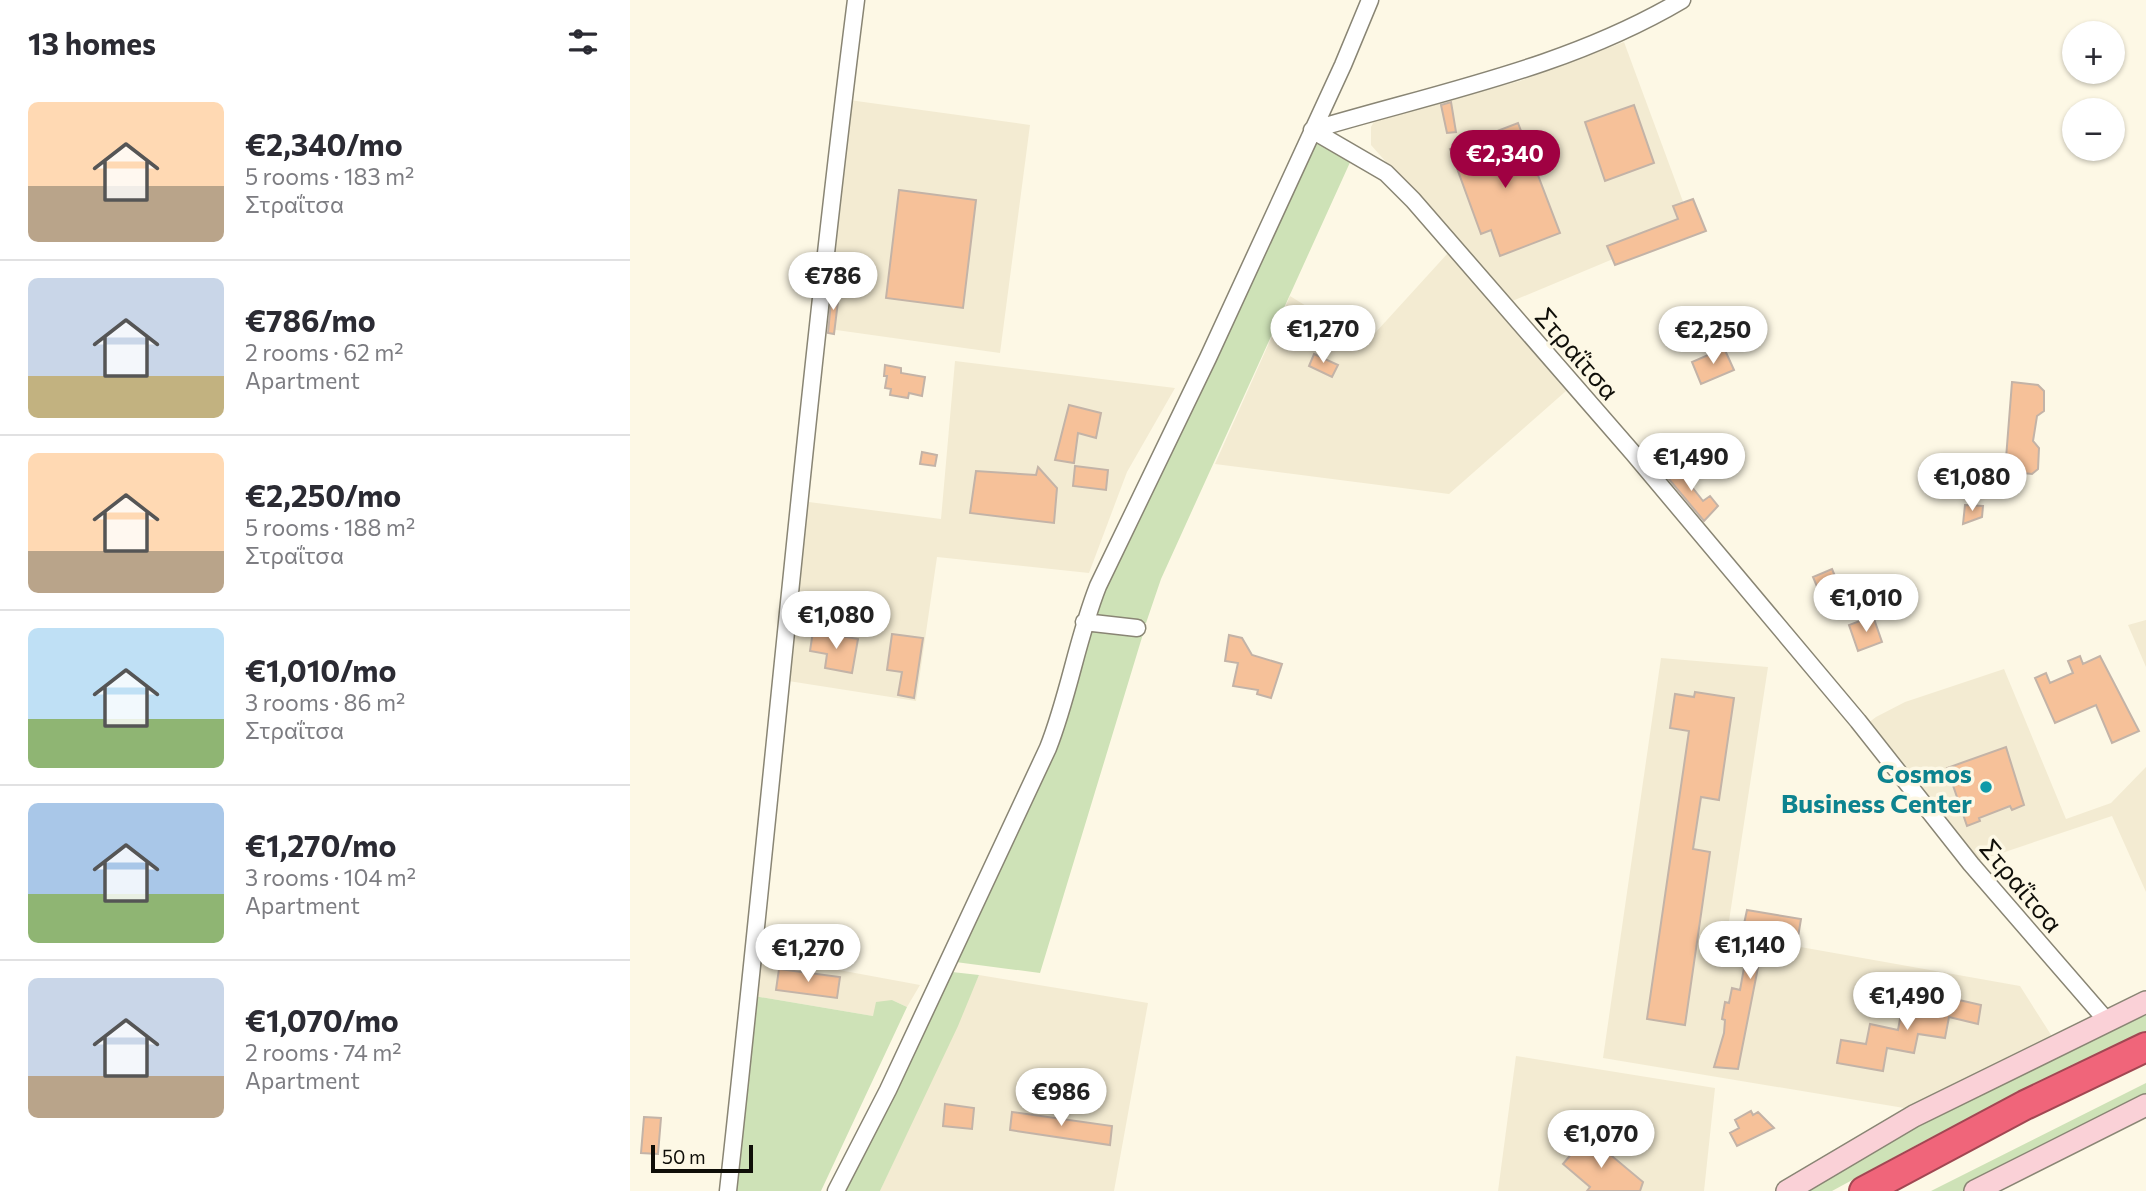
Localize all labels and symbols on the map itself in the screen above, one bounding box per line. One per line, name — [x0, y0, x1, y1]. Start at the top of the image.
pin: €2,340 — [1448, 130, 1562, 190]
pin: €786 — [792, 252, 874, 312]
street label: Στραΐτσα — [1530, 301, 1626, 405]
pin: €1,270 — [1266, 306, 1380, 365]
pin: €2,250 — [1656, 306, 1770, 366]
pin: €1,490 — [1634, 434, 1748, 493]
pin: €1,080 — [1915, 454, 2029, 513]
pin: €1,010 — [1809, 574, 1923, 634]
pin: €1,080 — [779, 592, 893, 651]
place label: Cosmos Business Center — [1781, 757, 1972, 818]
marker: Cosmos Business Center — [1978, 779, 1994, 795]
street label: Στραΐτσα — [1974, 832, 2070, 938]
pin: €1,140 — [1693, 922, 1807, 981]
pin: €1,270 — [751, 925, 865, 984]
pin: €1,490 — [1850, 972, 1964, 1032]
pin: €986 — [1020, 1068, 1102, 1128]
pin: €1,070 — [1544, 1110, 1658, 1170]
scale bar — [651, 1142, 752, 1174]

